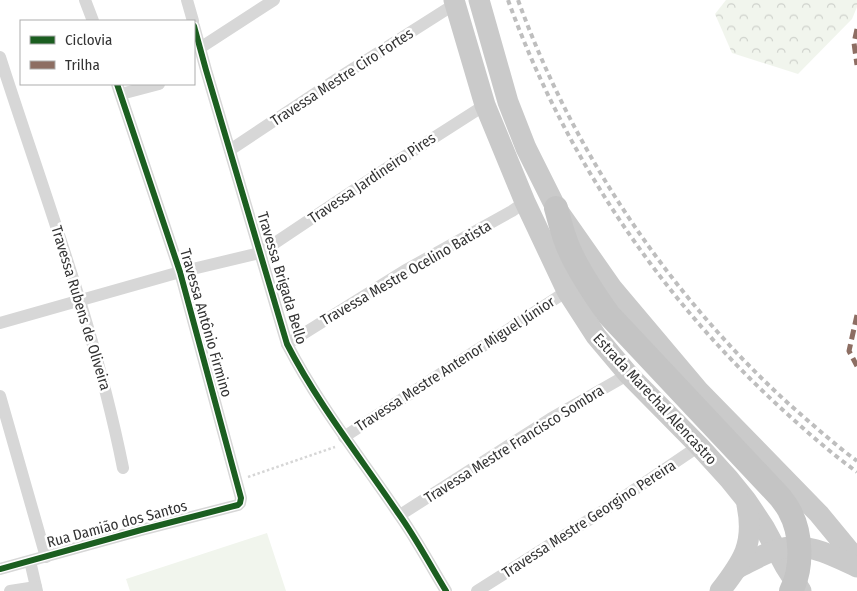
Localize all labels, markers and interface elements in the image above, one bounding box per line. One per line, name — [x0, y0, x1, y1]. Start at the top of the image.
legend — [20, 20, 195, 85]
street label: Travessa Mestre Ciro Fortes — [267, 24, 417, 130]
text: Ciclovia — [65, 31, 112, 49]
text: Trilha — [65, 56, 100, 74]
street label: Travessa Jardineiro Pires — [305, 129, 439, 227]
street label: Travessa Brigada Bello — [253, 210, 311, 346]
street label: Travessa Mestre Ocelino Batista — [318, 217, 494, 329]
street label: Travessa Rubens de Oliveira — [47, 224, 115, 392]
street label: Travessa Antônio Firmino — [176, 247, 236, 399]
street label: Travessa Mestre Antenor Miguel Júnior — [352, 292, 559, 435]
street label: Estrada Marechal Alencastro — [589, 330, 721, 469]
street label: Travessa Mestre Francisco Sombra — [421, 381, 607, 507]
street label: Travessa Mestre Georgino Pereira — [499, 456, 679, 582]
street label: Rua Damião dos Santos — [45, 497, 189, 551]

